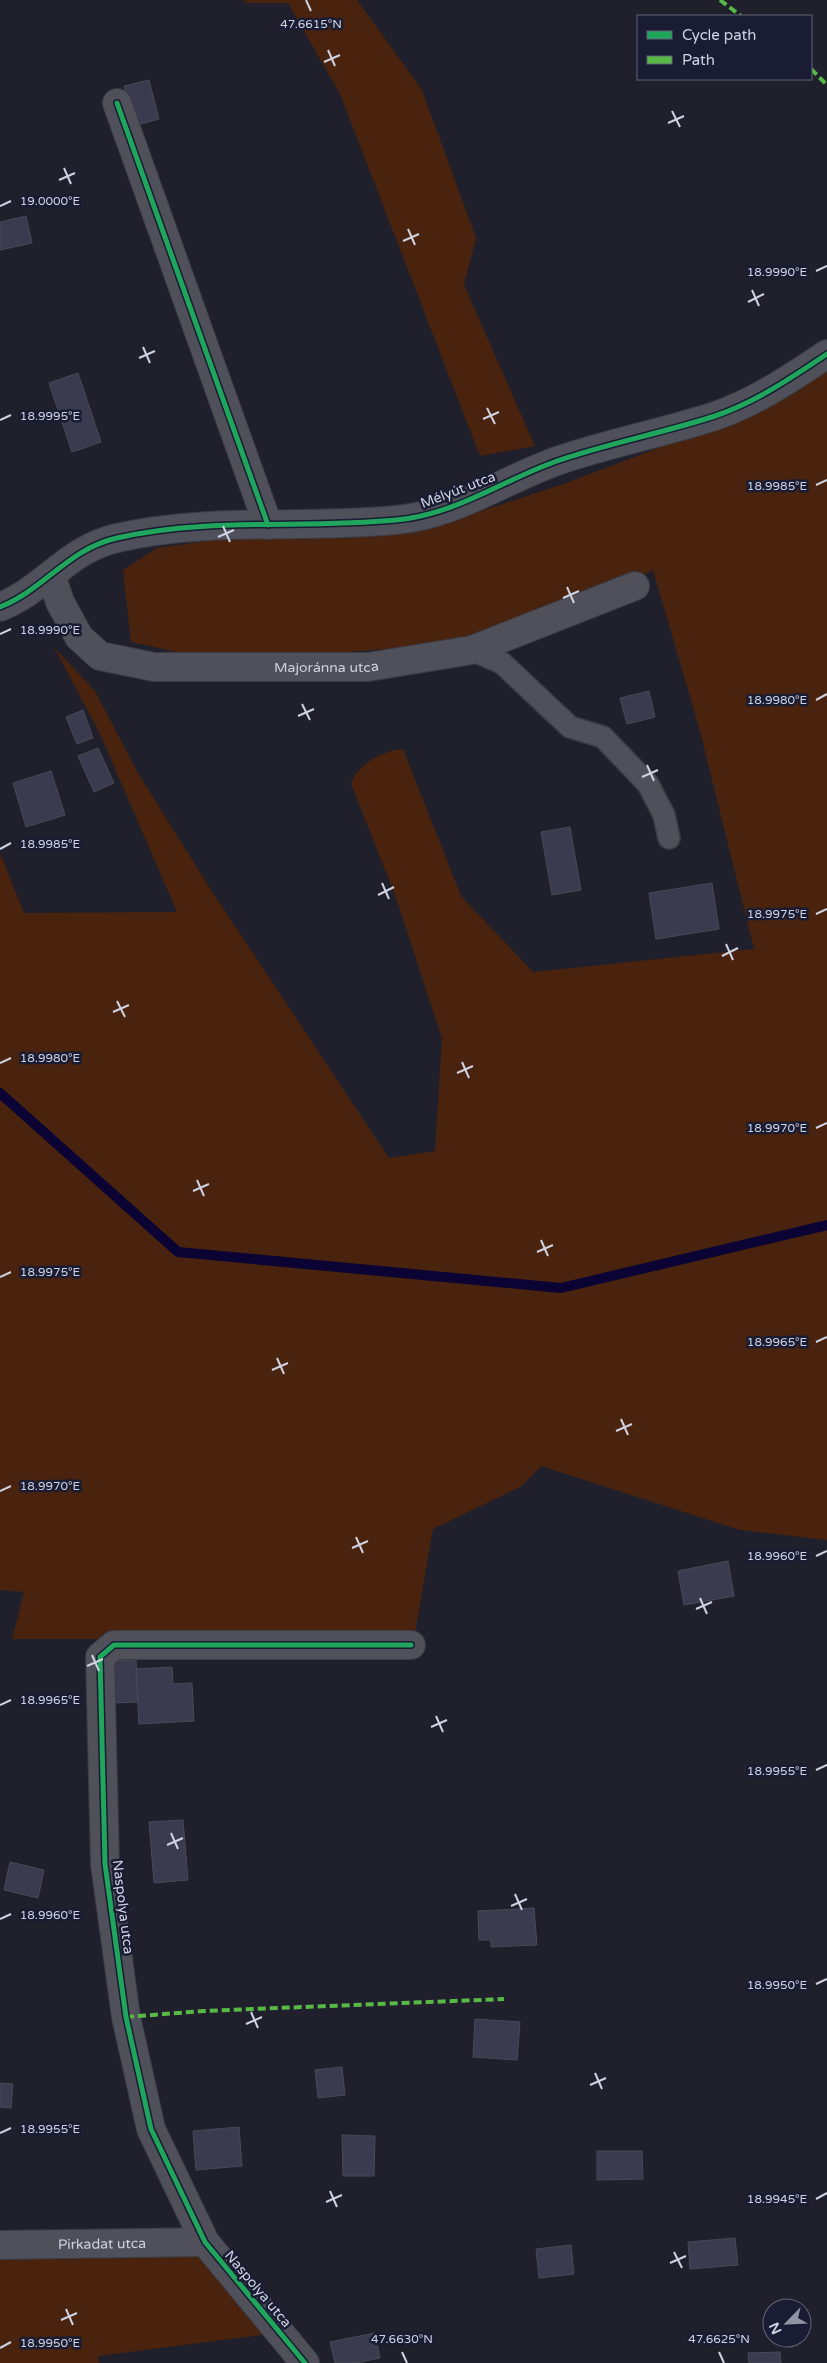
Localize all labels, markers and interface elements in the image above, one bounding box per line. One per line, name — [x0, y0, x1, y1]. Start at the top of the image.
legend — [637, 15, 812, 80]
text: 47.6615°N — [280, 17, 342, 31]
text: Cycle path — [682, 26, 756, 44]
text: Path — [682, 51, 715, 69]
text: 19.0000°E — [20, 194, 81, 208]
text: 18.9990°E — [747, 265, 808, 279]
text: 18.9995°E — [20, 409, 80, 423]
street label: Mélyút utca — [418, 468, 498, 512]
text: 18.9985°E — [747, 479, 807, 493]
text: 18.9990°E — [20, 623, 81, 637]
street label: Majoránna utca — [274, 657, 380, 676]
text: 18.9980°E — [747, 693, 808, 707]
text: 18.9985°E — [20, 837, 80, 851]
text: 18.9975°E — [747, 907, 807, 921]
text: 18.9980°E — [20, 1051, 81, 1065]
text: 18.9970°E — [747, 1121, 808, 1135]
text: 18.9975°E — [20, 1265, 80, 1279]
text: 18.9965°E — [747, 1335, 807, 1349]
text: 18.9970°E — [20, 1479, 81, 1493]
text: 18.9960°E — [747, 1549, 808, 1563]
text: 18.9965°E — [20, 1693, 80, 1707]
text: 18.9955°E — [747, 1764, 807, 1778]
street label: Naspolya utca — [109, 1859, 137, 1955]
text: 18.9960°E — [20, 1908, 81, 1922]
text: 18.9950°E — [747, 1978, 808, 1992]
text: 18.9955°E — [20, 2122, 80, 2136]
text: 18.9945°E — [747, 2192, 807, 2206]
street label: Pirkadat utca — [58, 2234, 146, 2253]
street label: Naspolya utca — [221, 2247, 295, 2331]
north arrow — [762, 2298, 812, 2348]
text: N — [766, 2319, 786, 2337]
text: 47.6630°N — [371, 2332, 433, 2346]
text: 47.6625°N — [688, 2332, 750, 2346]
text: 18.9950°E — [20, 2336, 81, 2350]

